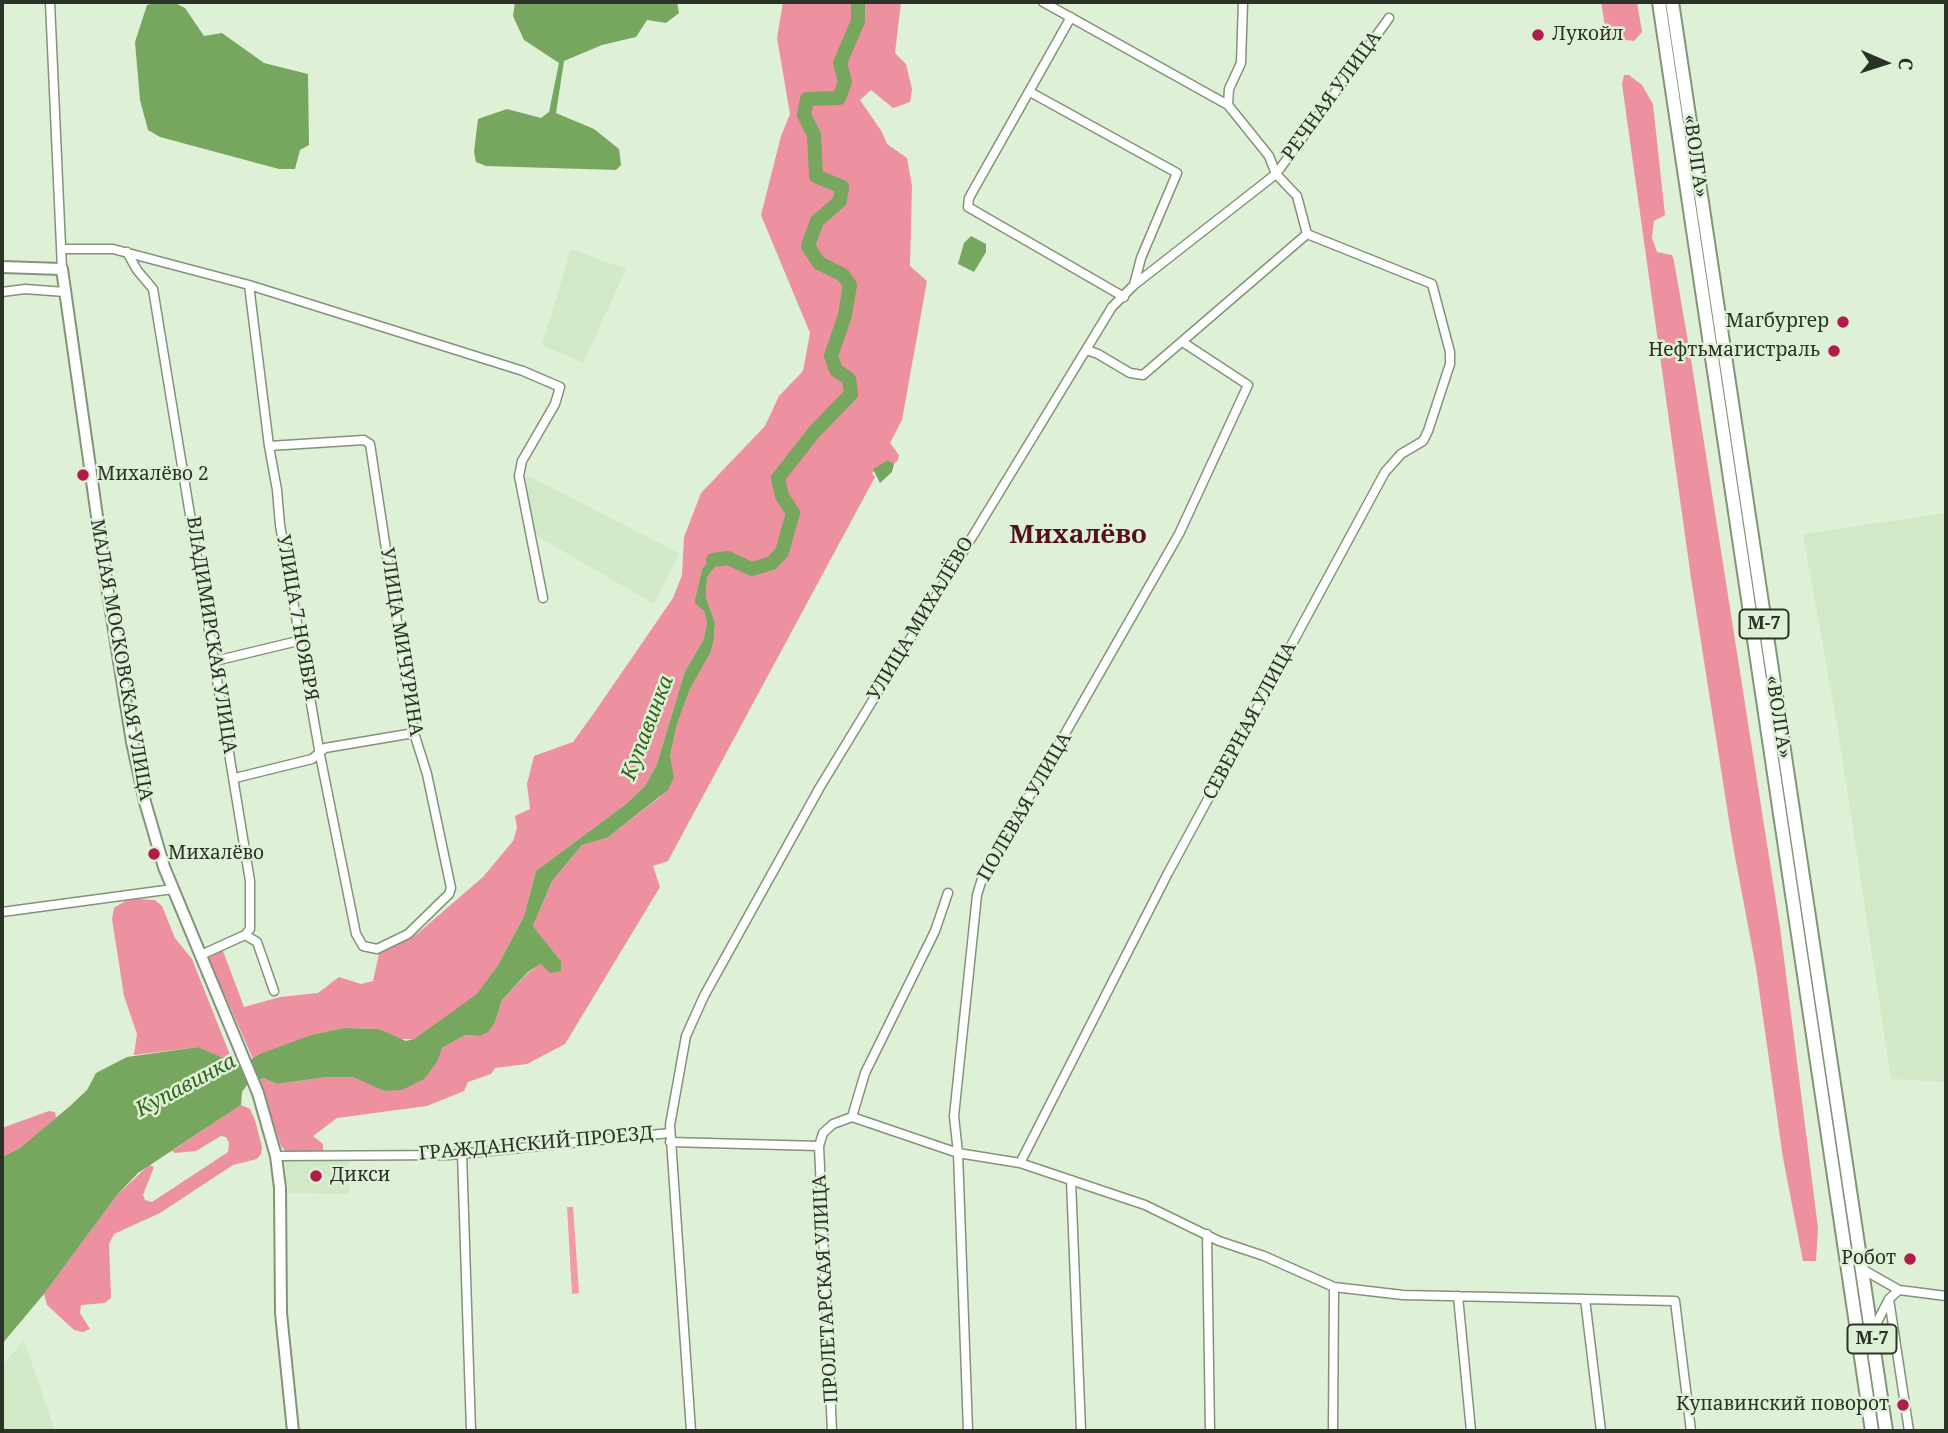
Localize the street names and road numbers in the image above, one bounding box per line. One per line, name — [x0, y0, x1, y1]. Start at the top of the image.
street label: РЕЧНАЯ УЛИЦА — [1278, 27, 1386, 165]
street label: «ВОЛГА» — [1678, 113, 1712, 199]
street label: ВЛАДИМИРСКАЯ УЛИЦА — [181, 515, 241, 755]
street label: МАЛАЯ МОСКОВСКАЯ УЛИЦА — [85, 517, 157, 803]
street label: УЛИЦА 7 НОЯБРЯ — [271, 533, 323, 703]
street label: УЛИЦА МИХАЛЁВО — [863, 533, 979, 705]
street label: УЛИЦА МИЧУРИНА — [375, 546, 427, 738]
road number: М-7 — [1740, 610, 1788, 638]
street label: СЕВЕРНАЯ УЛИЦА — [1199, 638, 1301, 804]
street label: «ВОЛГА» — [1760, 674, 1796, 760]
street label: ПОЛЕВАЯ УЛИЦА — [973, 729, 1077, 885]
street label: ГРАЖДАНСКИЙ ПРОЕЗД — [418, 1122, 654, 1166]
street label: ПРОЛЕТАРСКАЯ УЛИЦА — [809, 1174, 843, 1404]
road number: М-7 — [1848, 1324, 1896, 1354]

